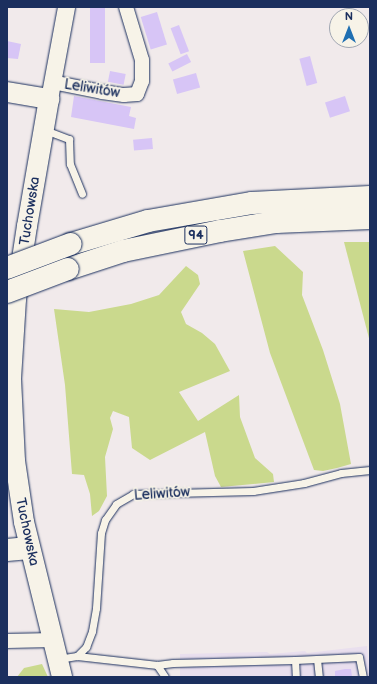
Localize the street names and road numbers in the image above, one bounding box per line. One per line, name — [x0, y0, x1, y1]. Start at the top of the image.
street label: Leliwitów — [63, 76, 121, 102]
street label: Tuchowska — [16, 176, 44, 246]
road number: 94 — [184, 224, 208, 246]
street label: Leliwitów — [133, 484, 191, 504]
street label: Tuchowska — [12, 496, 42, 568]

